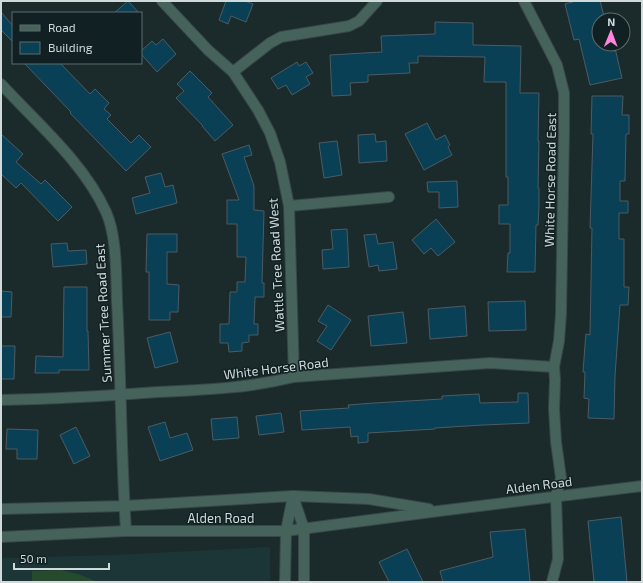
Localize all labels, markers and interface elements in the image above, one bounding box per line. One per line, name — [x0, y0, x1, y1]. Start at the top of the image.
legend — [12, 12, 142, 64]
north arrow — [591, 12, 631, 52]
text: N — [607, 15, 615, 28]
text: Road — [48, 20, 76, 34]
text: Building — [48, 40, 93, 54]
street label: White Horse Road East — [541, 113, 559, 247]
street label: Wattle Tree Road West — [264, 198, 288, 332]
street label: Summer Tree Road East — [91, 243, 115, 383]
street label: White Horse Road — [223, 354, 329, 382]
street label: Alden Road — [505, 473, 573, 497]
street label: Alden Road — [188, 510, 254, 526]
scale bar — [14, 545, 109, 571]
text: 50 m — [20, 551, 47, 565]

